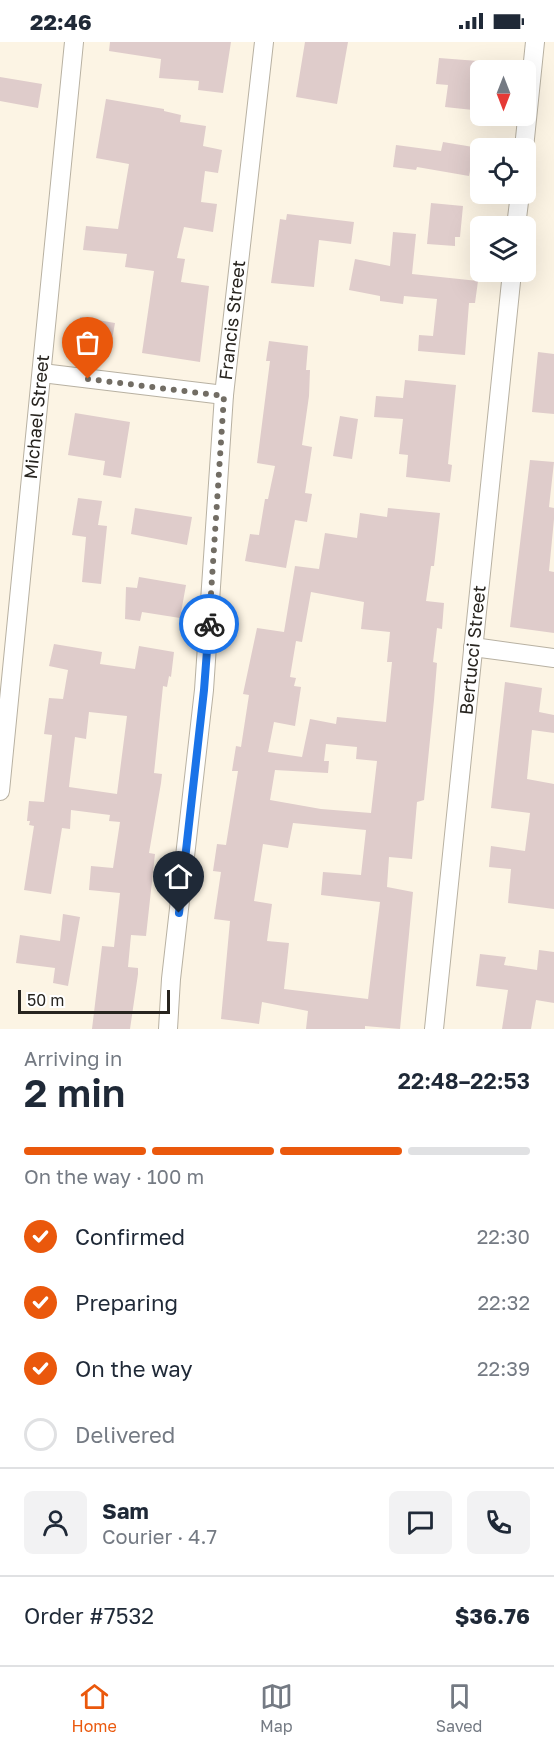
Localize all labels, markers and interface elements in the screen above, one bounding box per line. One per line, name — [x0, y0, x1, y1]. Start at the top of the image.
text: 22:46 — [30, 8, 92, 35]
north arrow — [470, 60, 536, 126]
map controls — [470, 60, 536, 282]
button: locate — [470, 138, 536, 204]
button: layers — [470, 216, 536, 282]
street label: Francis Street — [214, 259, 249, 381]
pin — [62, 317, 113, 379]
icon: bag — [71, 326, 104, 359]
street label: Michael Street — [19, 353, 53, 480]
street label: Bertucci Street — [454, 584, 490, 716]
courier — [179, 594, 239, 654]
icon: bike — [193, 608, 226, 641]
pin — [153, 851, 204, 913]
icon: home — [162, 860, 195, 893]
scale bar — [18, 987, 170, 1014]
text: 50 m — [27, 990, 64, 1010]
text: Arriving in — [24, 1046, 122, 1070]
text: 22:48–22:53 — [398, 1067, 530, 1094]
text: 2 min — [24, 1069, 125, 1116]
text: On the way · 100 m — [24, 1164, 204, 1188]
icon: check — [24, 1220, 57, 1253]
text: Confirmed — [75, 1223, 185, 1250]
text: 22:30 — [477, 1224, 530, 1248]
icon: check — [24, 1286, 57, 1319]
text: Preparing — [75, 1289, 178, 1316]
text: 22:32 — [478, 1290, 530, 1314]
icon: check — [24, 1352, 57, 1385]
text: On the way — [75, 1355, 193, 1382]
text: 22:39 — [477, 1356, 530, 1380]
text: Delivered — [75, 1421, 175, 1448]
button: person — [24, 1491, 87, 1554]
button: chat — [389, 1491, 452, 1554]
button: phone — [467, 1491, 530, 1554]
text: Sam — [102, 1497, 149, 1524]
text: Courier · 4.7 — [102, 1524, 217, 1548]
text: Order #7532 — [24, 1602, 154, 1629]
text: $36.76 — [455, 1602, 530, 1629]
tab: Home — [72, 1680, 117, 1736]
tab: Map — [260, 1680, 293, 1736]
tab: Saved — [436, 1680, 482, 1736]

